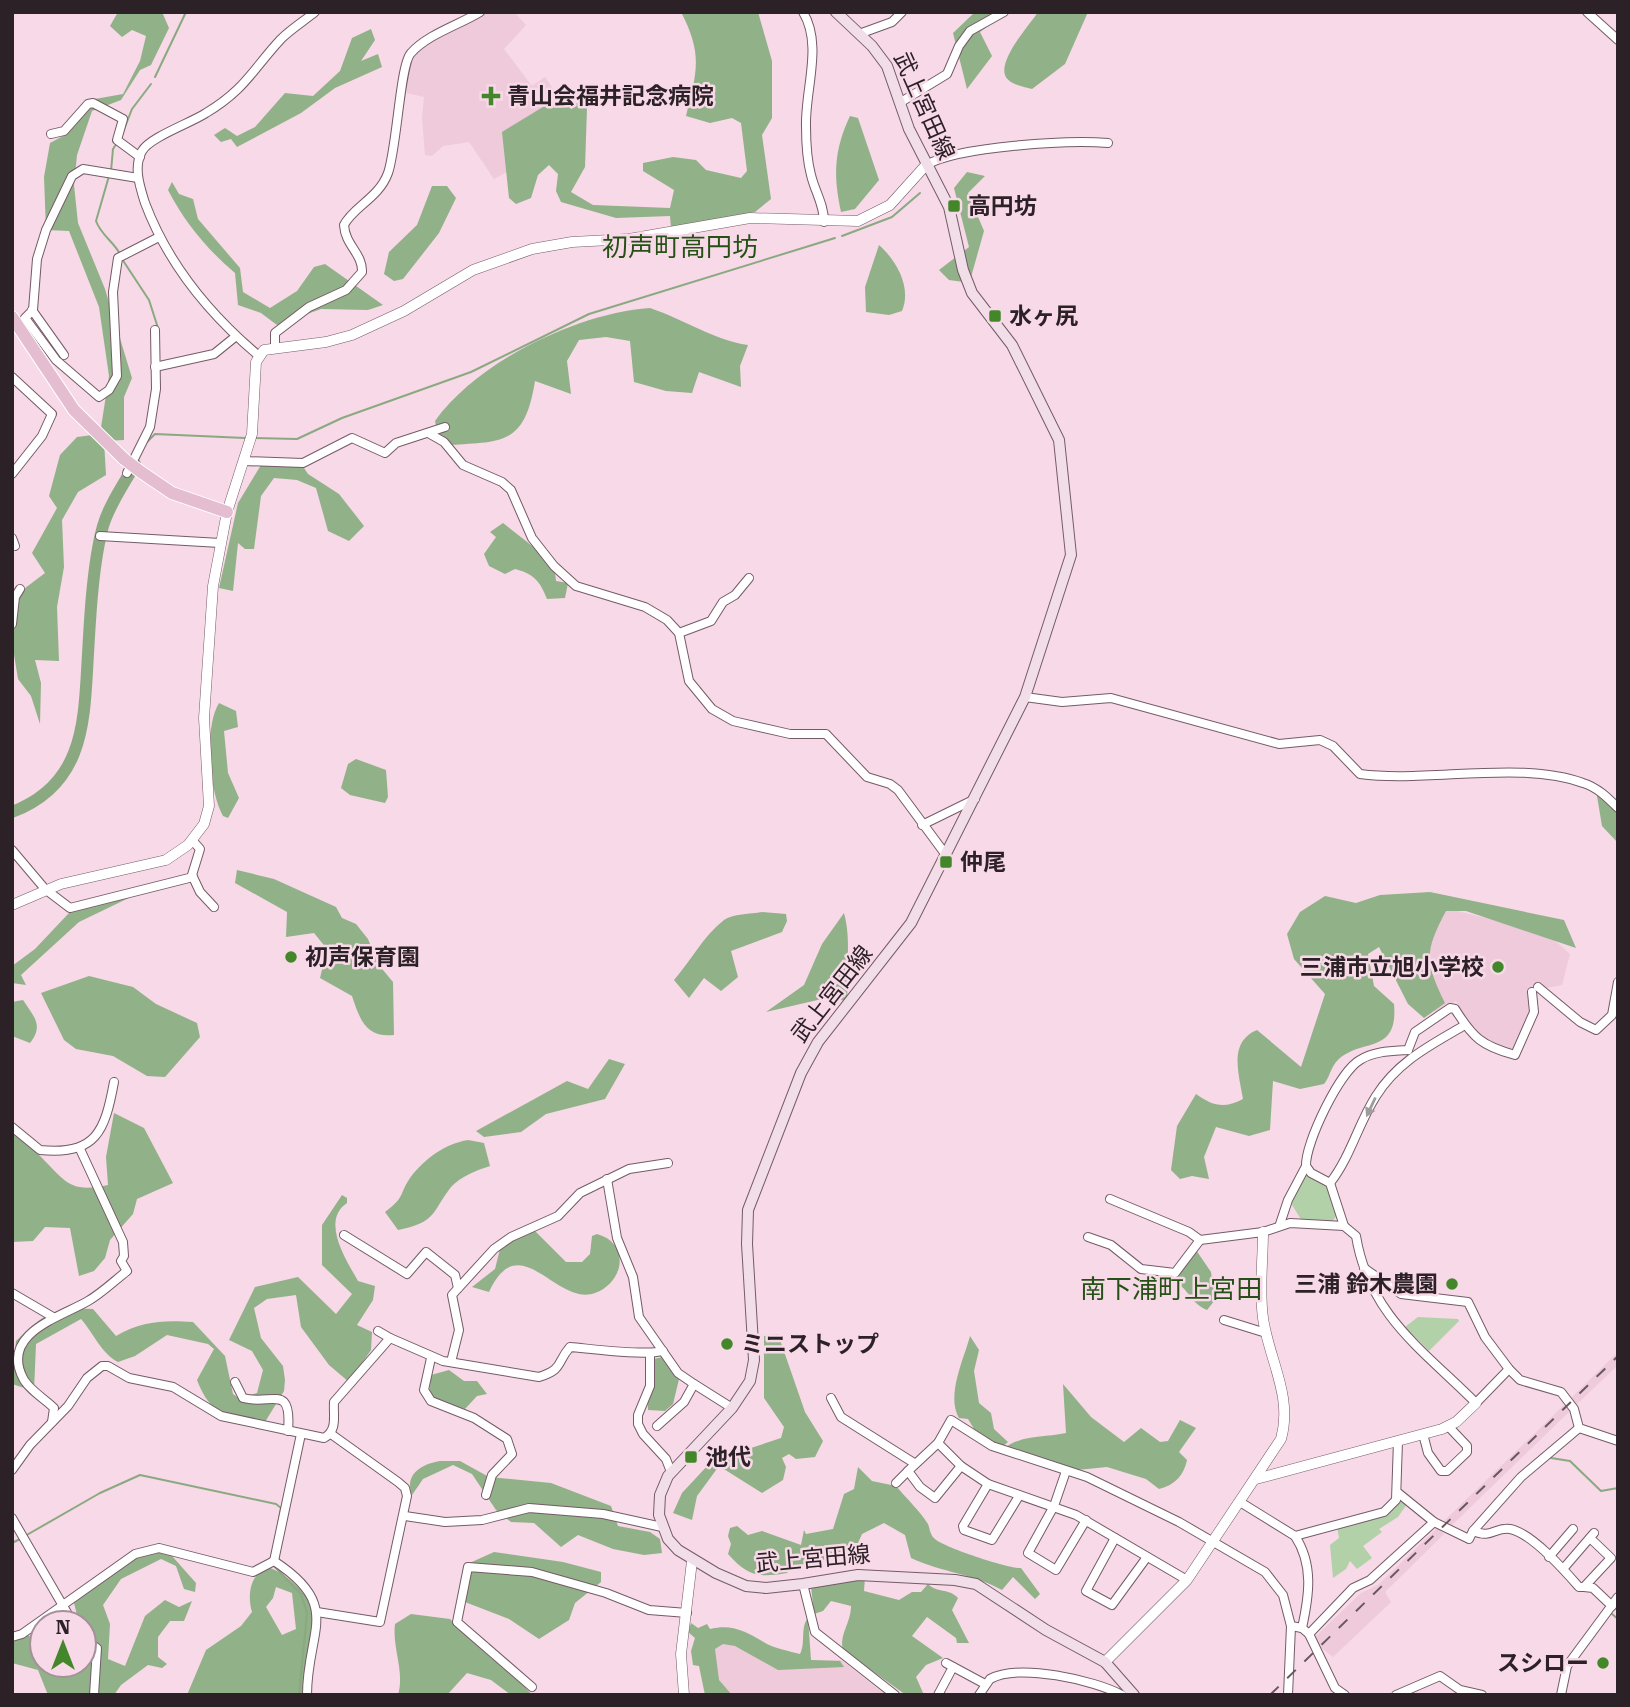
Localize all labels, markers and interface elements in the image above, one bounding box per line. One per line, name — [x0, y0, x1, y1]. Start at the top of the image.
street label: 武上宮田線 — [888, 48, 960, 164]
place label: 青山会福井記念病院 — [507, 83, 714, 110]
marker: 青山会福井記念病院 — [481, 86, 501, 106]
place label: 高円坊 — [968, 193, 1037, 220]
marker: 高円坊 — [946, 198, 962, 214]
district label: 初声町高円坊 — [602, 232, 758, 262]
place label: 水ヶ尻 — [1009, 303, 1078, 330]
marker: 水ヶ尻 — [987, 308, 1003, 324]
place label: 仲尾 — [960, 849, 1006, 876]
marker: 仲尾 — [938, 854, 954, 870]
street label: 武上宮田線 — [786, 940, 878, 1048]
place label: 初声保育園 — [305, 944, 420, 971]
marker: 初声保育園 — [283, 949, 299, 965]
place label: 三浦市立旭小学校 — [1300, 954, 1484, 981]
marker: 三浦市立旭小学校 — [1490, 959, 1506, 975]
one-way arrow — [1365, 1097, 1377, 1117]
place label: 三浦 鈴木農園 — [1294, 1271, 1438, 1298]
district label: 南下浦町上宮田 — [1080, 1274, 1262, 1304]
marker: 三浦 鈴木農園 — [1444, 1276, 1460, 1292]
place label: ミニストップ — [741, 1331, 879, 1358]
marker: ミニストップ — [719, 1336, 735, 1352]
place label: 池代 — [705, 1444, 751, 1471]
marker: 池代 — [683, 1449, 699, 1465]
street label: 武上宮田線 — [755, 1541, 871, 1577]
north arrow — [28, 1609, 98, 1679]
text: N — [56, 1616, 71, 1639]
place label: スシロー — [1497, 1650, 1589, 1677]
marker: スシロー — [1595, 1655, 1611, 1671]

